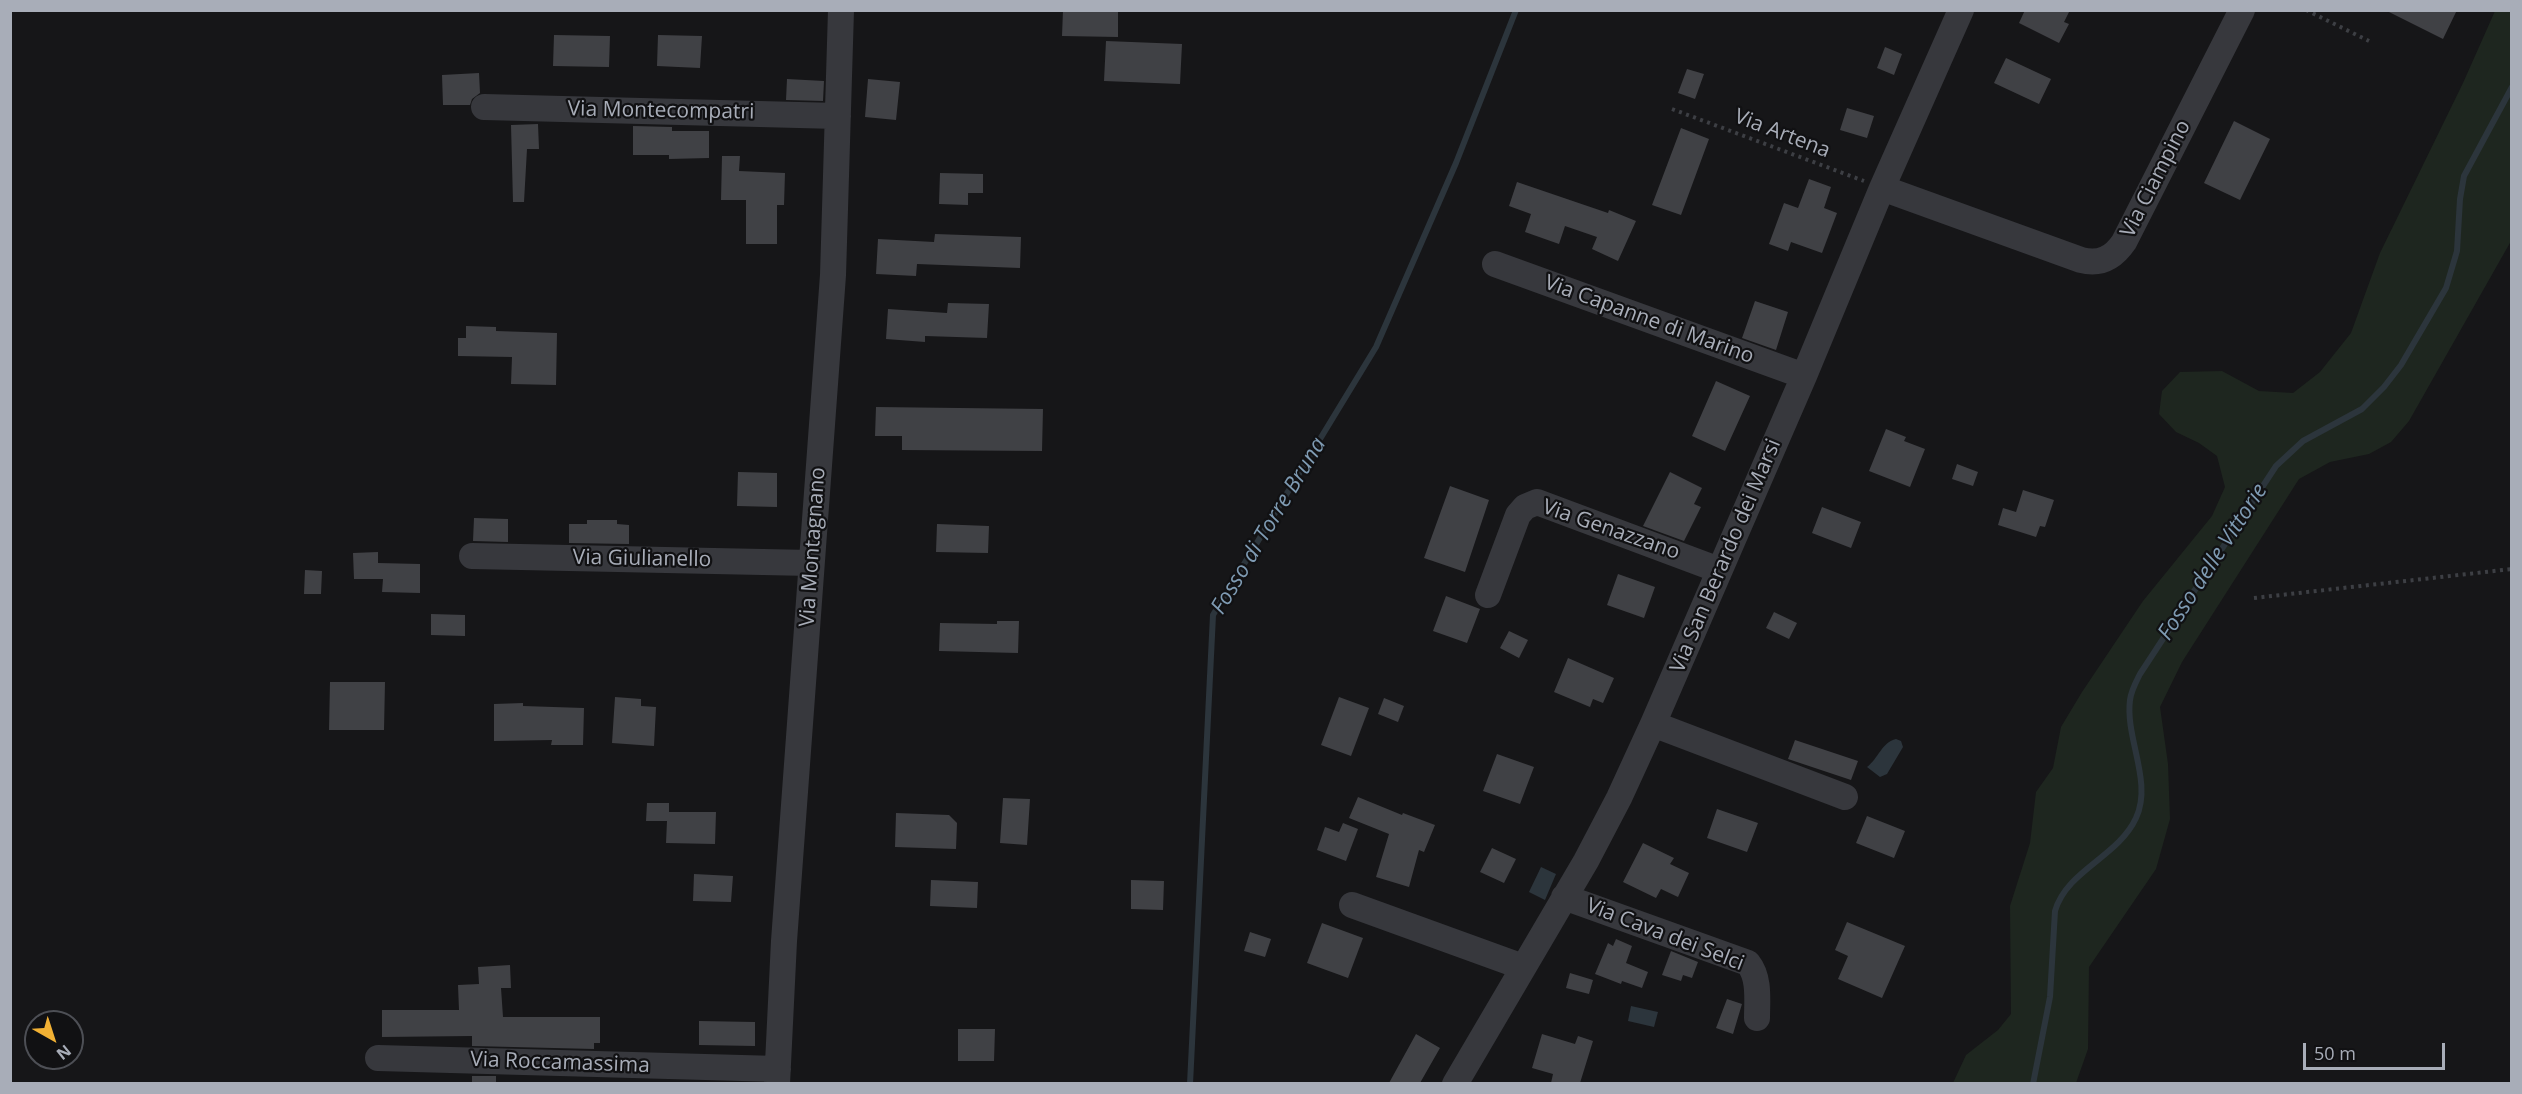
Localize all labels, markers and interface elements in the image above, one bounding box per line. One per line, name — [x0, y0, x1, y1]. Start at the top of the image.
street label: Via Montecompatri — [567, 97, 755, 125]
street label: Via Artena — [1731, 104, 1833, 164]
street label: Via Ciampino — [2116, 116, 2196, 242]
street label: Via Capanne di Marino — [1541, 270, 1757, 370]
water label: Fosso di Torre Bruna — [1206, 433, 1332, 619]
street label: Via San Berardo dei Marsi — [1665, 435, 1787, 677]
street label: Via Montagnano — [795, 466, 831, 628]
water label: Fosso delle Vittorie — [2153, 479, 2273, 645]
street label: Via Genazzano — [1539, 495, 1683, 565]
street label: Via Giulianello — [573, 545, 711, 573]
street label: Via Cava dei Selci — [1583, 893, 1747, 977]
north arrow — [24, 1010, 84, 1070]
scale bar — [2306, 1031, 2448, 1069]
text: N — [52, 1040, 76, 1065]
text: 50 m — [2314, 1041, 2356, 1065]
street label: Via Roccamassima — [470, 1047, 650, 1079]

